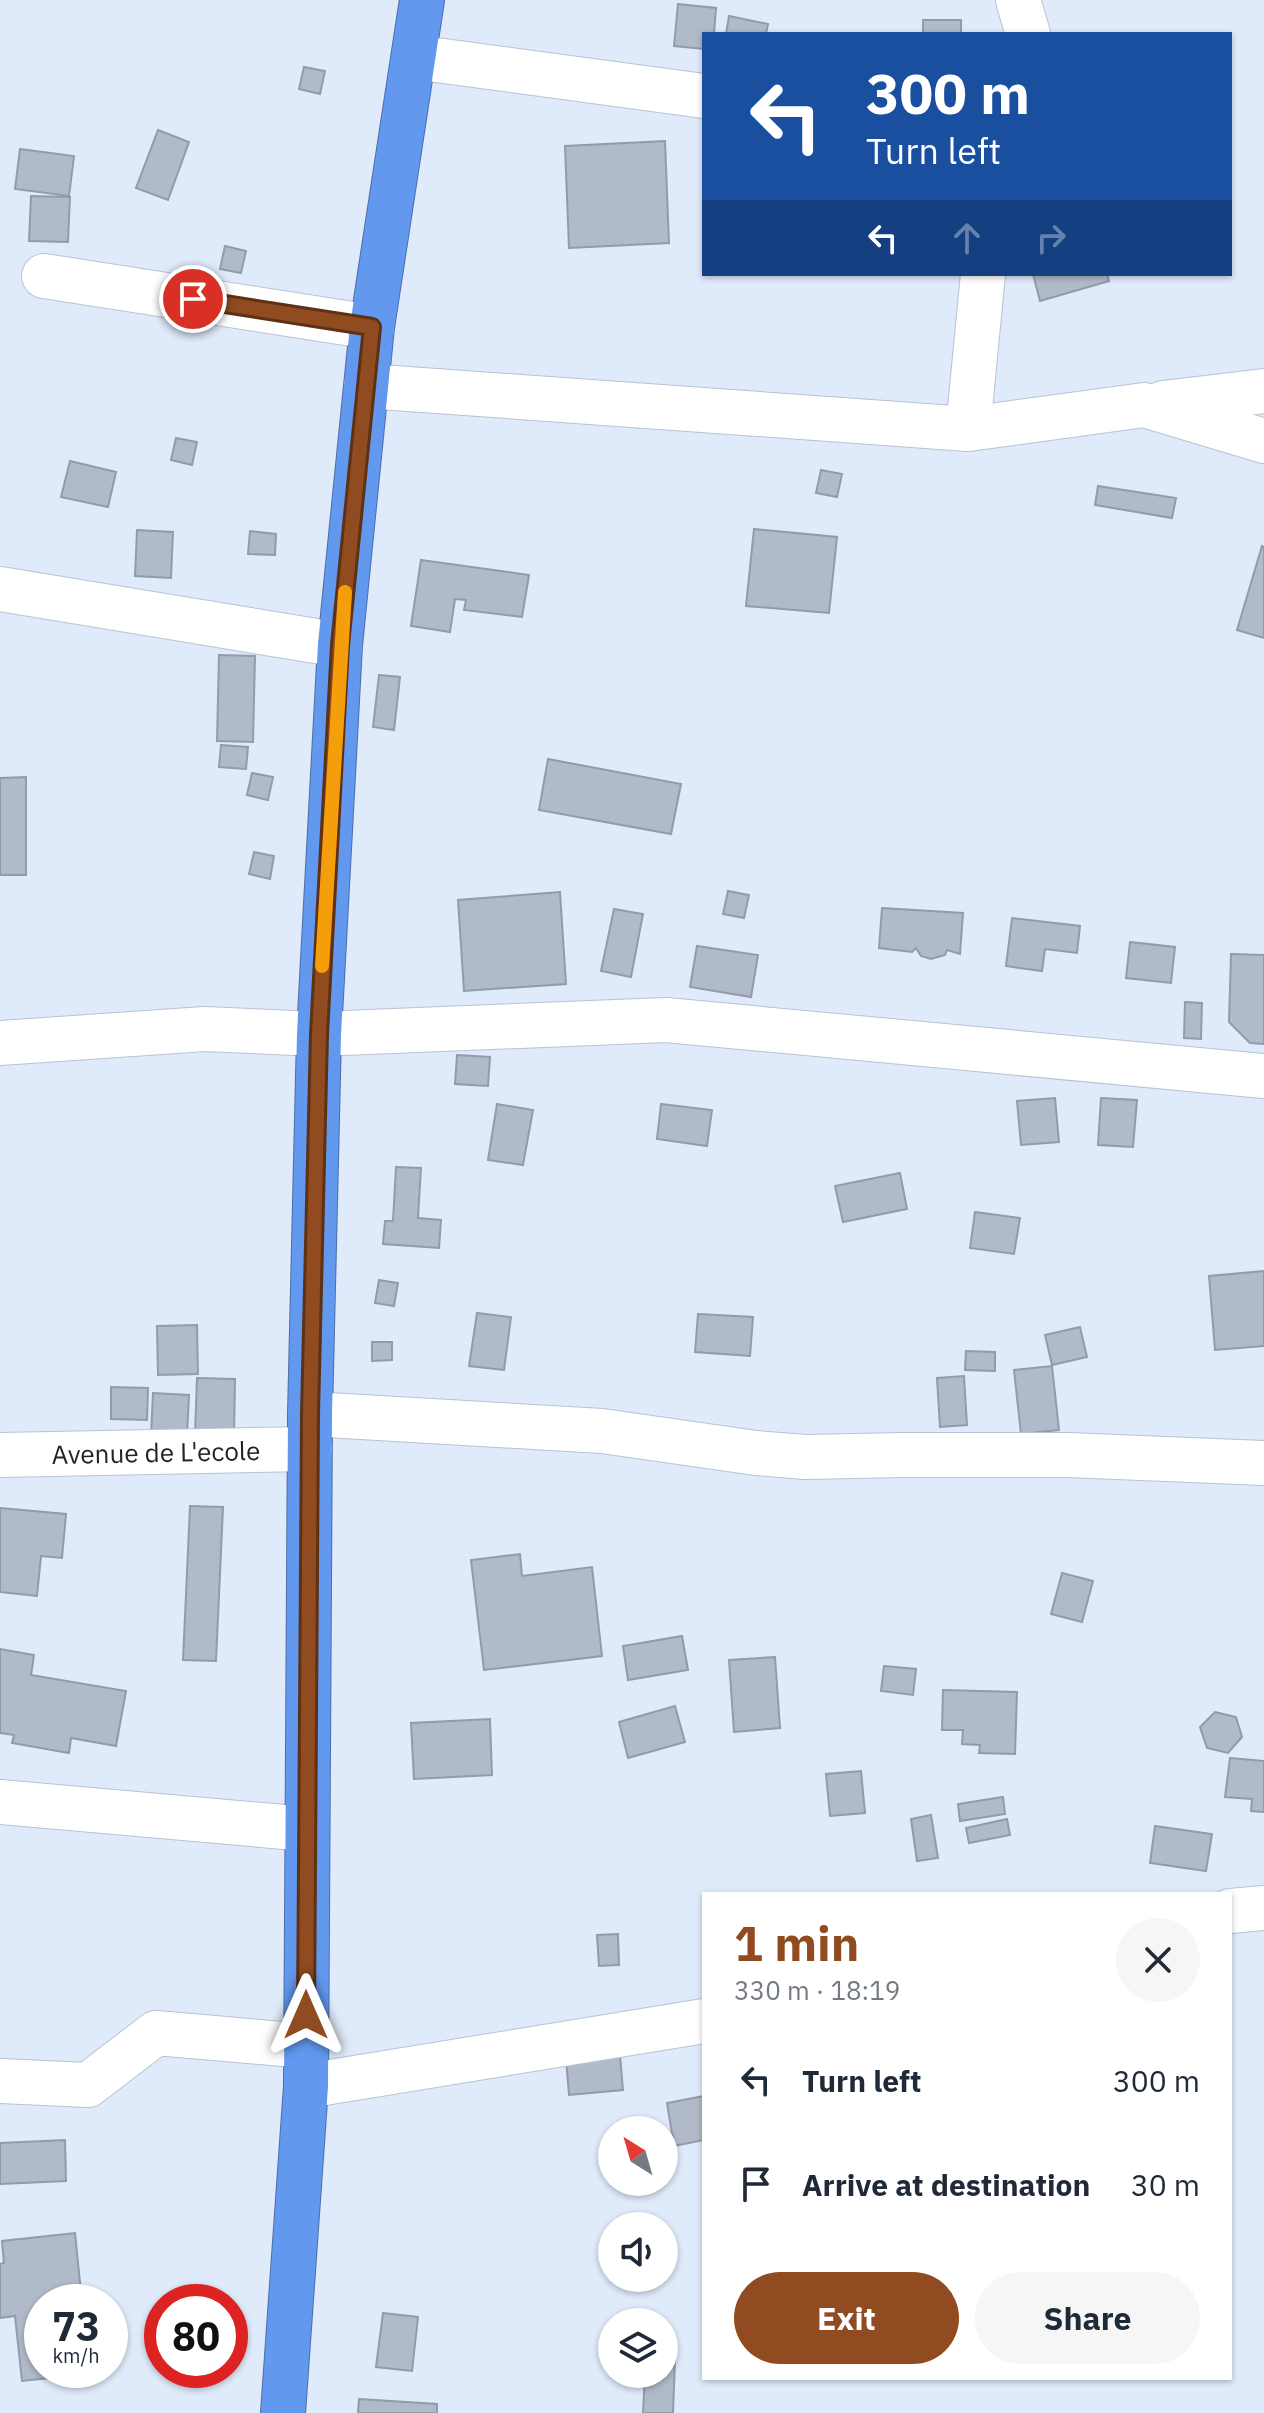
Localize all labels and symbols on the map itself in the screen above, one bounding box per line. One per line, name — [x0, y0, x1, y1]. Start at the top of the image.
pin — [159, 265, 227, 333]
street label: Avenue de L'ecole — [51, 1433, 261, 1471]
position arrow — [264, 1973, 348, 2057]
north arrow — [598, 2116, 678, 2196]
speed limit sign: 80 — [144, 2284, 248, 2388]

